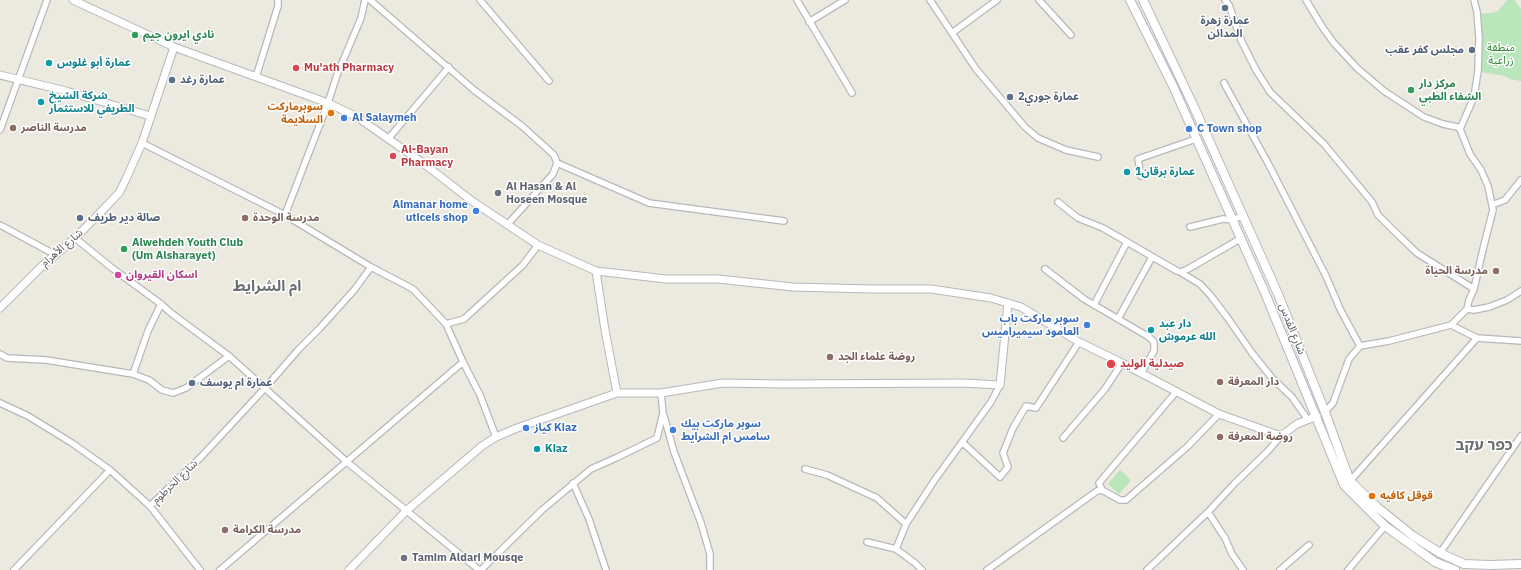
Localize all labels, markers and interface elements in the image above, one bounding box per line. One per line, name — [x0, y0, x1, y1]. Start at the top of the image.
marker: عمارة زهرة المدائن — [1220, 3, 1230, 13]
place label: عمارة زهرة المدائن — [1200, 14, 1250, 40]
place label: نادي ايرون جيم — [143, 28, 214, 42]
marker: نادي ايرون جيم — [130, 30, 140, 40]
park label: منطقة زراعية — [1487, 41, 1515, 67]
place label: مجلس كفر عقب — [1385, 43, 1464, 57]
marker: مجلس كفر عقب — [1467, 45, 1477, 55]
place label: عمارة أبو غلوس — [57, 56, 131, 70]
marker: عمارة أبو غلوس — [44, 58, 54, 68]
place label: Mu'ath Pharmacy — [304, 61, 394, 75]
marker: Mu'ath Pharmacy — [291, 63, 301, 73]
place label: عمارة رغد — [180, 73, 225, 87]
marker: عمارة رغد — [167, 75, 177, 85]
place label: مركز دار الشفاء الطبي — [1419, 77, 1481, 103]
marker: مركز دار الشفاء الطبي — [1406, 85, 1416, 95]
place label: شركة الشيخ الطريفي للاستثمار — [49, 89, 135, 115]
place label: عمارة جوري2 — [1018, 90, 1079, 104]
marker: عمارة جوري2 — [1005, 92, 1015, 102]
marker: شركة الشيخ الطريفي للاستثمار — [36, 97, 46, 107]
place label: سوبرماركت السلايمة — [267, 100, 323, 126]
marker: سوبرماركت السلايمة — [326, 108, 336, 118]
place label: Al Salaymeh — [352, 111, 417, 125]
marker: Al Salaymeh — [339, 113, 349, 123]
place label: مدرسة الناصر — [21, 121, 87, 135]
place label: C Town shop — [1197, 122, 1262, 136]
marker: مدرسة الناصر — [8, 123, 18, 133]
marker: C Town shop — [1184, 124, 1194, 134]
place label: Al-Bayan Pharmacy — [401, 143, 453, 169]
marker: Al-Bayan Pharmacy — [388, 151, 398, 161]
place label: 1عمارة برقان — [1135, 165, 1195, 179]
marker: 1عمارة برقان — [1122, 167, 1132, 177]
place label: Al Hasan & Al Hoseen Mosque — [506, 180, 587, 206]
marker: Al Hasan & Al Hoseen Mosque — [493, 188, 503, 198]
place label: Almanar home uticels shop — [392, 198, 468, 224]
marker: Almanar home uticels shop — [471, 206, 481, 216]
place label: صالة دير طريف — [88, 211, 160, 225]
place label: مدرسة الوحدة — [253, 211, 319, 225]
marker: صالة دير طريف — [75, 213, 85, 223]
marker: مدرسة الوحدة — [240, 213, 250, 223]
street label: شارع الأهرام — [38, 226, 86, 270]
place label: Alwehdeh Youth Club (Um Alsharayet) — [132, 236, 243, 262]
marker: Alwehdeh Youth Club (Um Alsharayet) — [119, 244, 129, 254]
place label: مدرسة الحياة — [1425, 264, 1488, 278]
marker: مدرسة الحياة — [1491, 266, 1501, 276]
place label: اسكان القيروان — [126, 268, 197, 282]
marker: اسكان القيروان — [113, 270, 123, 280]
district label: ام الشرايط — [233, 278, 301, 296]
street label: شارع القدس — [1276, 301, 1308, 357]
place label: سوبر ماركت باب العامود سيميراميس — [982, 312, 1079, 338]
place label: دار عبد الله عرموش — [1159, 317, 1216, 343]
marker: سوبر ماركت باب العامود سيميراميس — [1082, 320, 1092, 330]
marker: دار عبد الله عرموش — [1146, 325, 1156, 335]
place label: روضة علماء الجد — [838, 350, 915, 364]
marker: روضة علماء الجد — [825, 352, 835, 362]
place label: صيدلية الوليد — [1120, 357, 1184, 371]
marker: صيدلية الوليد — [1105, 358, 1117, 370]
place label: دار المعرفة — [1228, 375, 1279, 389]
place label: عمارة ام يوسف — [200, 376, 272, 390]
marker: دار المعرفة — [1215, 377, 1225, 387]
marker: عمارة ام يوسف — [187, 378, 197, 388]
place label: سوبر ماركت بيك سامس ام الشرايط — [681, 417, 770, 443]
place label: كياز Kiaz — [534, 421, 577, 435]
marker: كياز Kiaz — [521, 423, 531, 433]
marker: سوبر ماركت بيك سامس ام الشرايط — [668, 425, 678, 435]
place label: روضة المعرفة — [1228, 430, 1293, 444]
marker: روضة المعرفة — [1215, 432, 1225, 442]
district label: כפר עקב — [1456, 437, 1512, 455]
place label: Kiaz — [545, 442, 568, 456]
marker: Kiaz — [532, 444, 542, 454]
street label: شارع الخرطوم — [149, 457, 201, 507]
place label: قوقل كافيه — [1380, 489, 1433, 503]
marker: قوقل كافيه — [1367, 491, 1377, 501]
place label: مدرسة الكرامة — [233, 523, 301, 537]
marker: مدرسة الكرامة — [220, 525, 230, 535]
place label: Tamim Aldari Mousqe — [412, 551, 524, 565]
marker: Tamim Aldari Mousqe — [399, 553, 409, 563]

